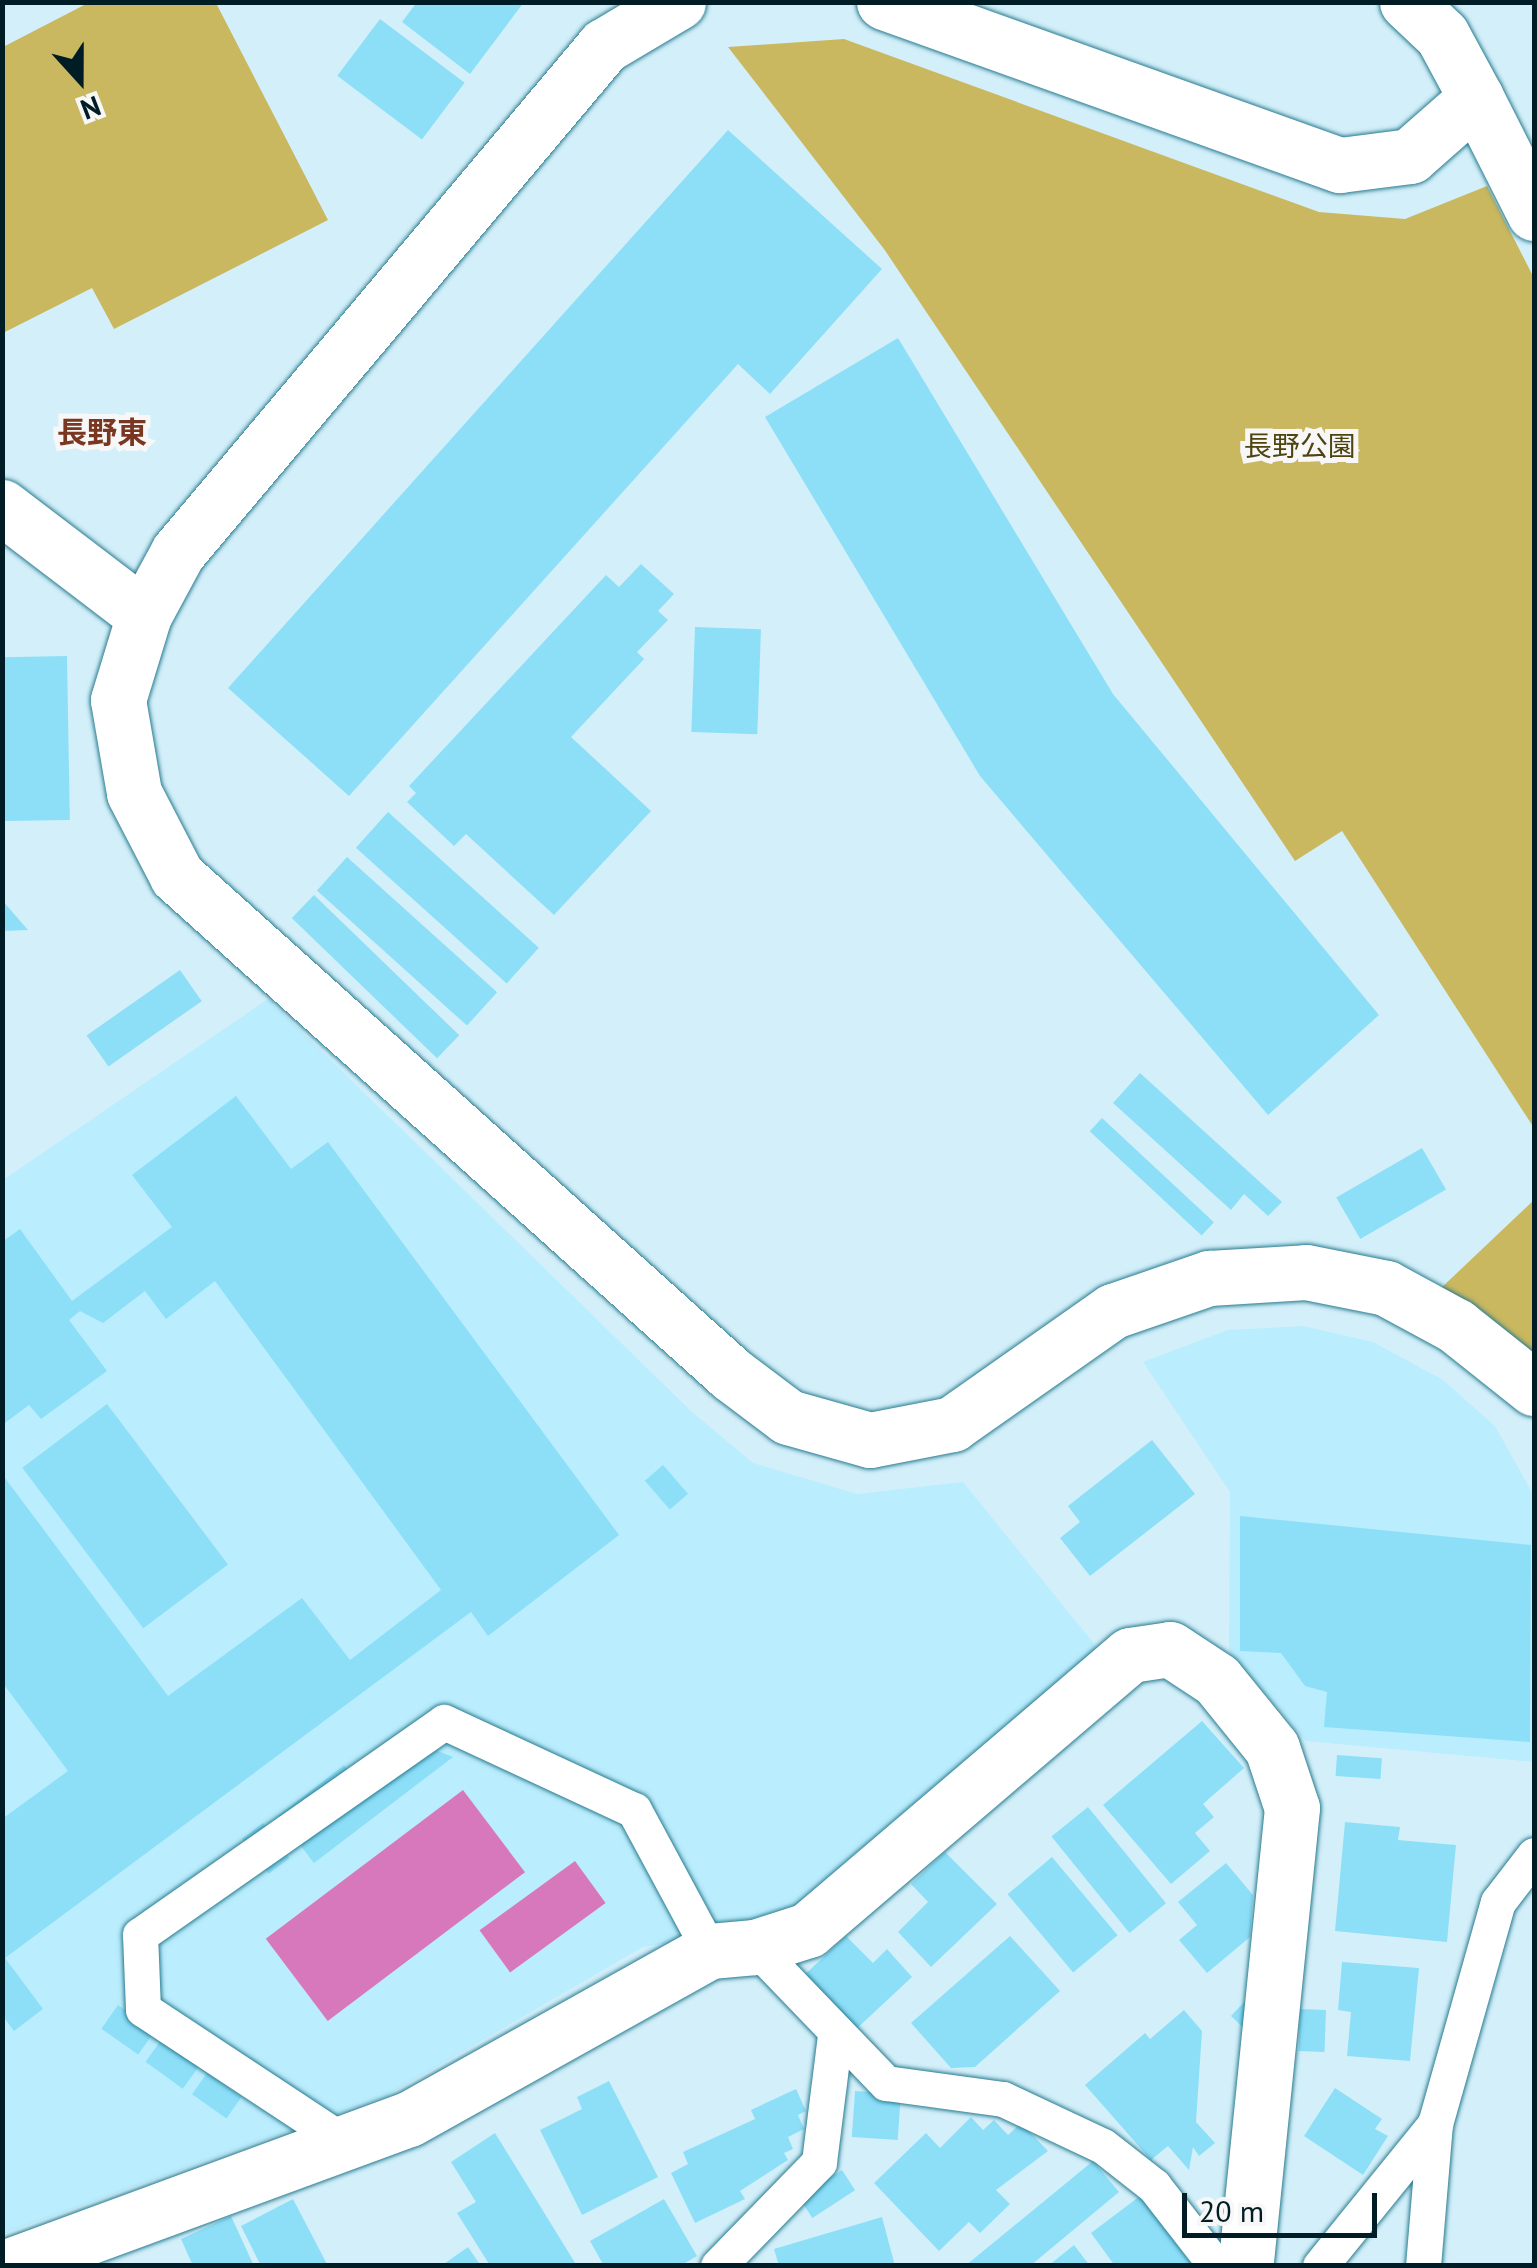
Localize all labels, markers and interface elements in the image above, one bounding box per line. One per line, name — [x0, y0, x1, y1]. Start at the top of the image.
north arrow — [30, 30, 130, 130]
text: N — [76, 88, 106, 129]
district label: 長野東 — [57, 414, 147, 450]
park label: 長野公園 — [1244, 429, 1356, 463]
scale bar — [1187, 2173, 1382, 2235]
text: 20 m — [1199, 2191, 1264, 2230]

